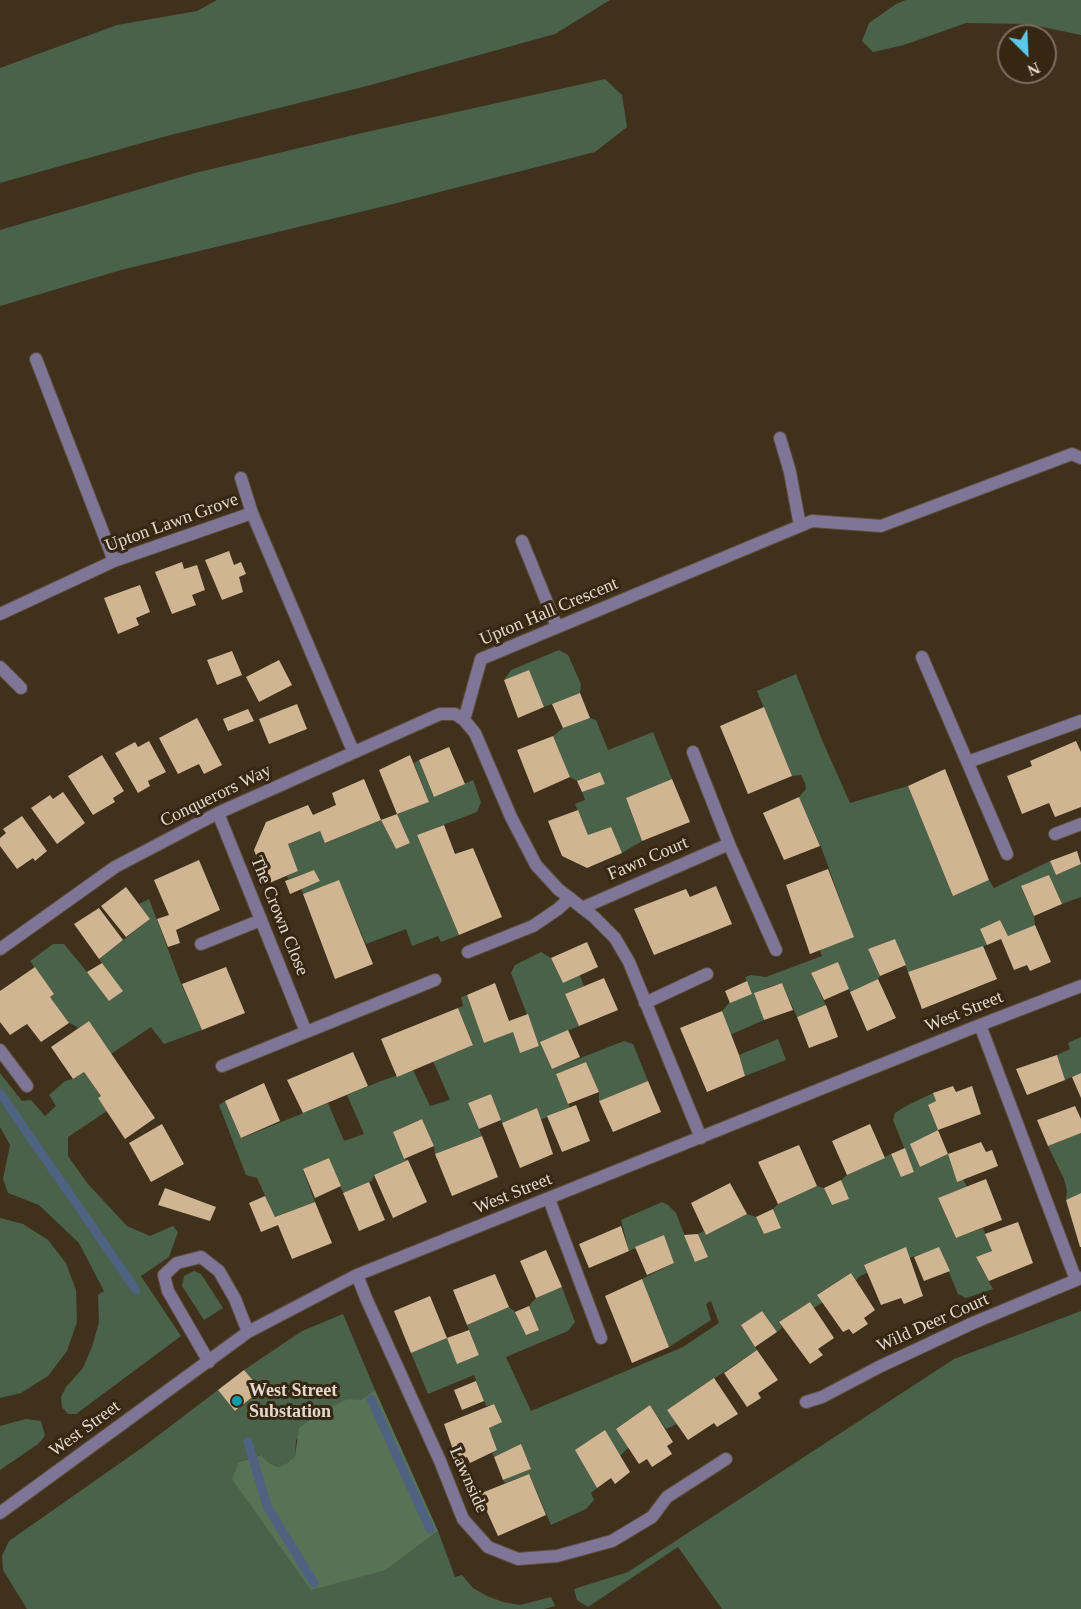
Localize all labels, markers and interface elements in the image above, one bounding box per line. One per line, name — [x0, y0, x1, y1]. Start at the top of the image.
north arrow — [997, 24, 1057, 84]
text: N — [1025, 59, 1042, 79]
street label: Upton Lawn Grove — [103, 489, 241, 557]
street label: Upton Hall Crescent — [477, 573, 621, 651]
street label: Conquerors Way — [157, 760, 275, 832]
street label: Fawn Court — [604, 832, 692, 886]
street label: The Crown Close — [245, 853, 313, 979]
street label: West Street — [922, 987, 1006, 1037]
street label: West Street — [471, 1169, 555, 1219]
street label: Wild Deer Court — [874, 1289, 992, 1357]
place label: West Street Substation — [249, 1380, 337, 1422]
marker: West Street Substation — [230, 1394, 244, 1408]
street label: West Street — [45, 1396, 125, 1462]
street label: Lawnside — [444, 1444, 492, 1516]

